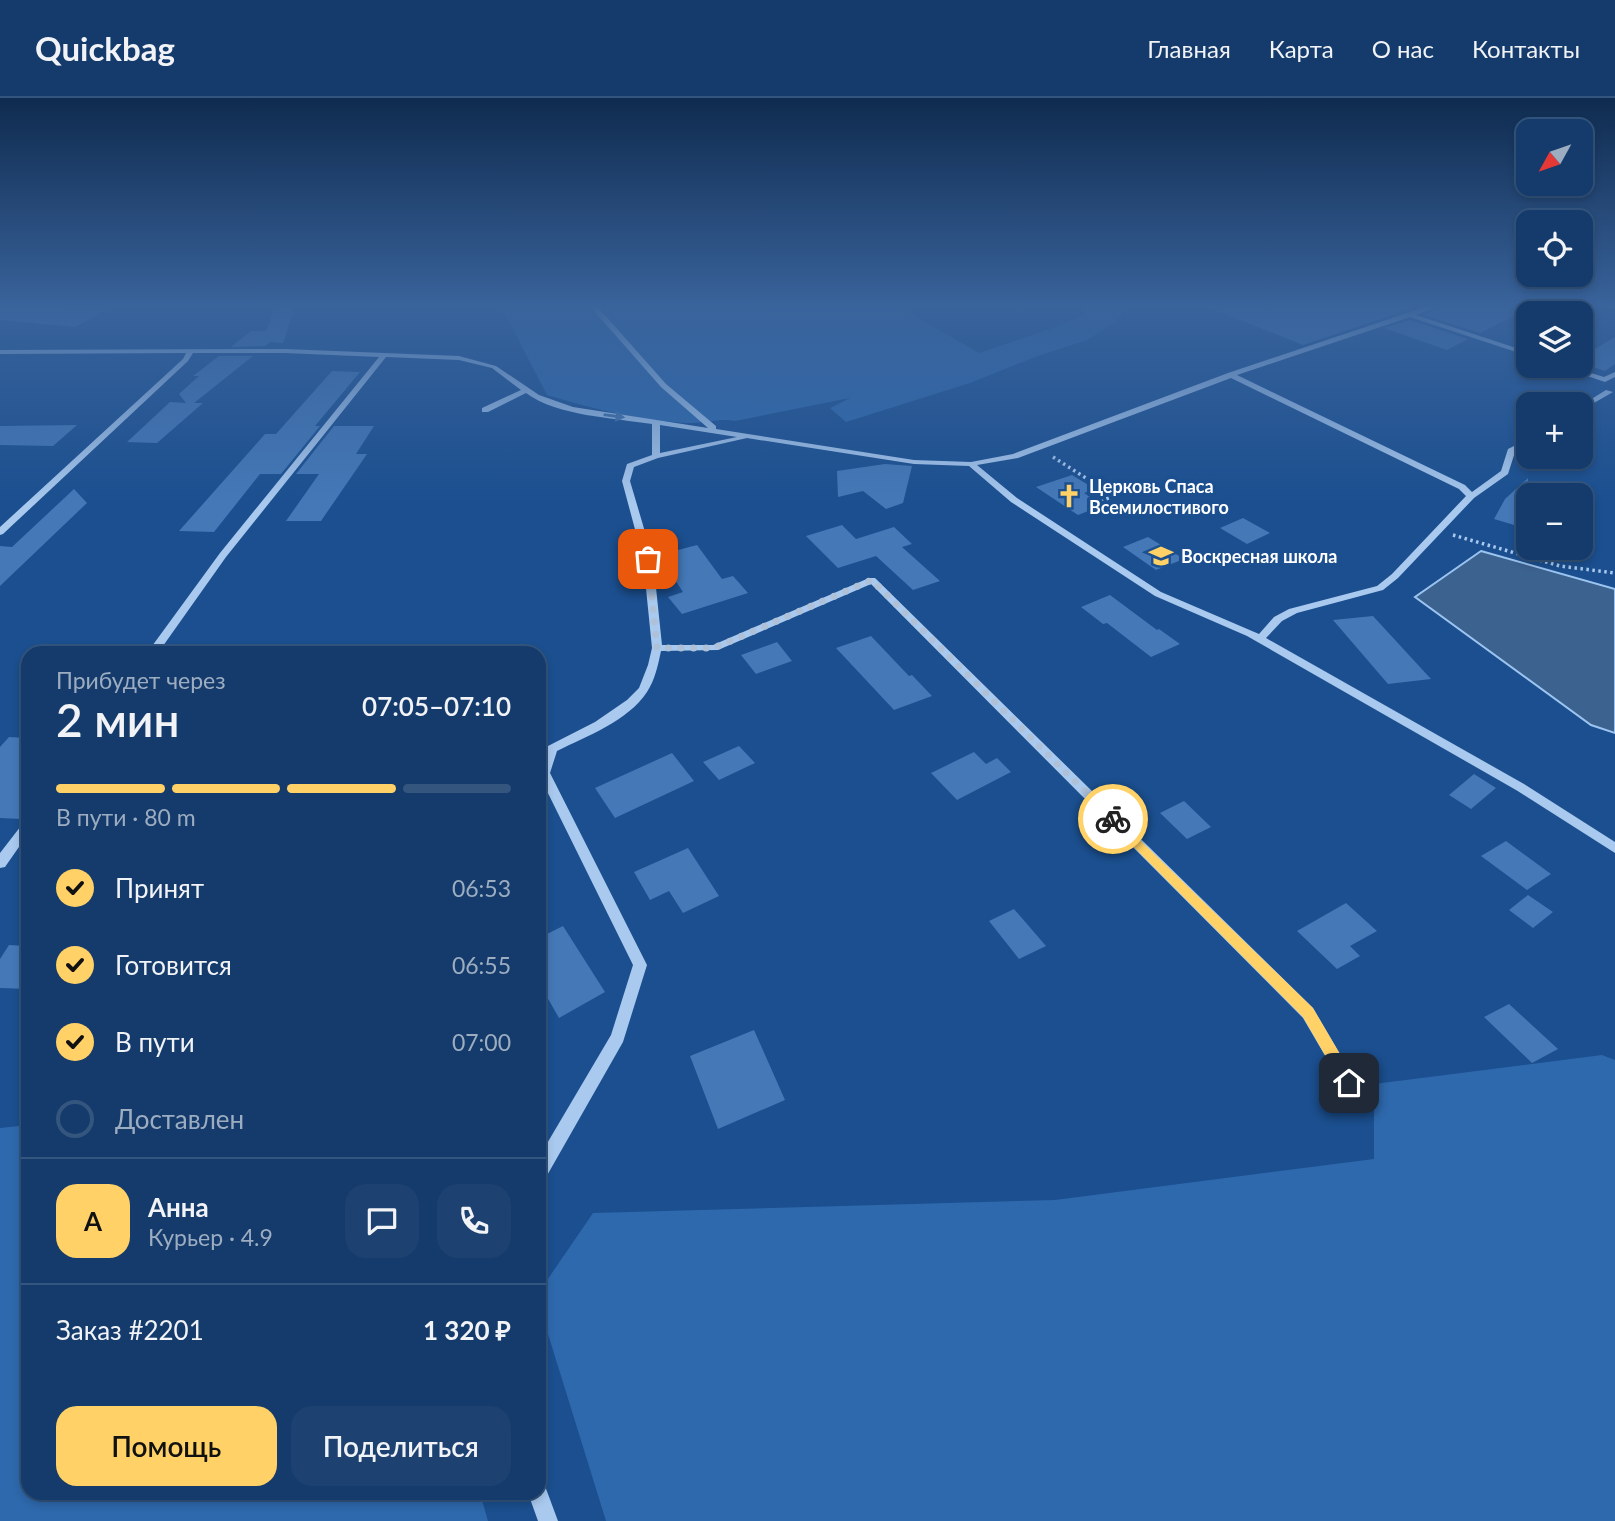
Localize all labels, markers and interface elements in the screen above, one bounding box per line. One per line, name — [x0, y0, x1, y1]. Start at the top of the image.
text: Quickbag — [35, 28, 175, 68]
text: Главная — [1147, 34, 1231, 63]
text: Карта — [1269, 34, 1334, 63]
text: О нас — [1372, 34, 1434, 63]
text: Контакты — [1472, 34, 1580, 63]
north arrow — [1516, 119, 1592, 196]
map controls — [1516, 119, 1593, 560]
button: locate — [1516, 210, 1593, 287]
button: layers — [1516, 301, 1593, 378]
button: + — [1516, 392, 1593, 469]
one-way arrow — [603, 411, 625, 422]
place label: Церковь Спаса Всемилостивого — [1089, 475, 1229, 518]
church icon: Церковь Спаса Всемилостивого — [1055, 482, 1083, 510]
button: − — [1516, 483, 1593, 560]
pin — [618, 529, 678, 589]
icon: bag — [629, 540, 667, 578]
school or university icon: Воскресная школа — [1147, 542, 1175, 570]
place label: Воскресная школа — [1181, 545, 1337, 567]
text: Прибудет через — [56, 666, 226, 694]
text: 07:05–07:10 — [362, 690, 511, 722]
text: 2 мин — [56, 692, 180, 747]
courier — [1078, 784, 1148, 854]
icon: bike — [1094, 800, 1132, 838]
text: В пути · 80 m — [56, 803, 196, 831]
icon: check — [56, 869, 94, 907]
text: Принят — [115, 872, 204, 904]
text: 06:53 — [452, 874, 511, 902]
icon: check — [56, 946, 94, 984]
text: Готовится — [115, 949, 232, 981]
text: 06:55 — [452, 951, 511, 979]
icon: check — [56, 1023, 94, 1061]
text: В пути — [115, 1026, 195, 1058]
text: 07:00 — [452, 1028, 511, 1056]
pin — [1319, 1053, 1379, 1113]
icon: home — [1330, 1064, 1368, 1102]
text: Доставлен — [115, 1103, 244, 1135]
button: chat — [345, 1184, 419, 1258]
button: phone — [437, 1184, 511, 1258]
text: Анна — [148, 1191, 209, 1223]
text: А — [84, 1205, 102, 1237]
text: Курьер · 4.9 — [148, 1223, 273, 1251]
text: Заказ #2201 — [56, 1314, 204, 1346]
text: 1 320 ₽ — [423, 1314, 511, 1346]
button: Помощь — [56, 1406, 277, 1486]
button: Поделиться — [291, 1406, 511, 1486]

